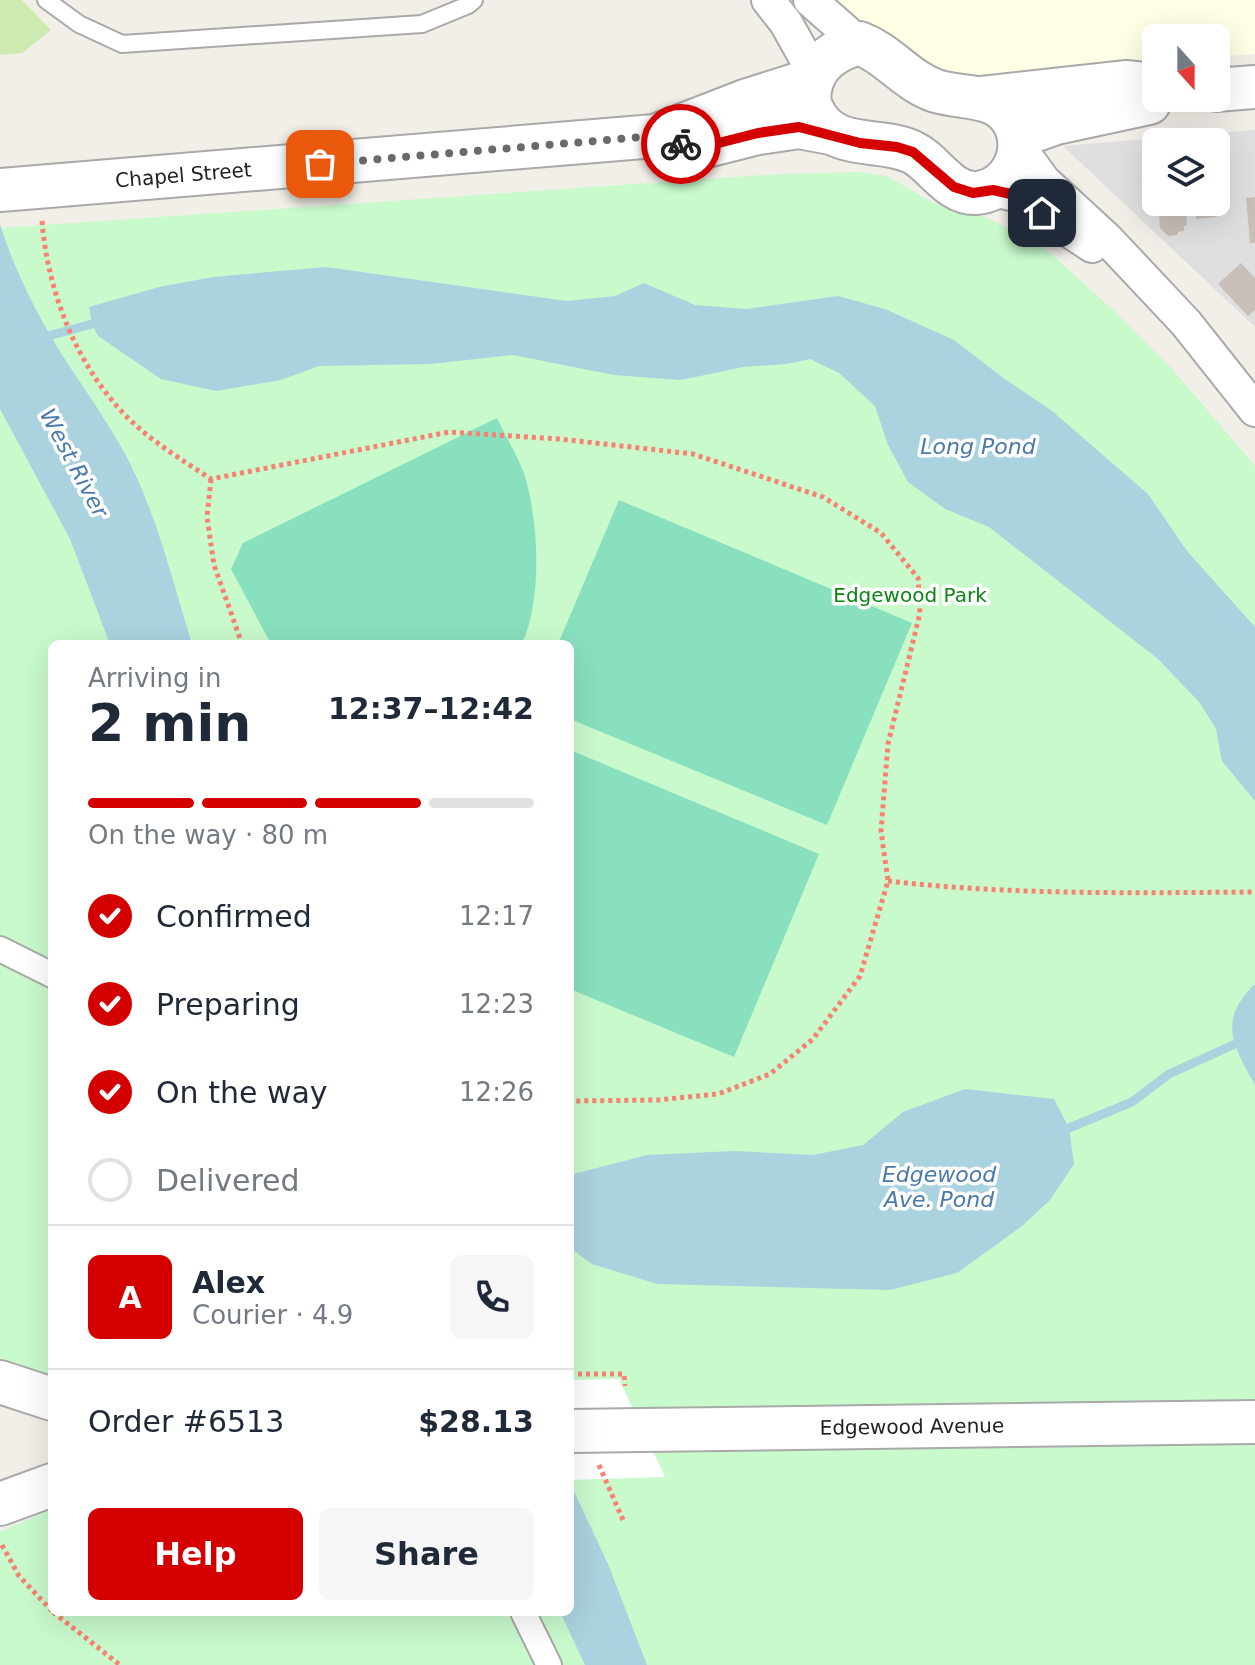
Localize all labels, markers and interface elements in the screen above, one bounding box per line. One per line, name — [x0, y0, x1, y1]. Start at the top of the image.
north arrow — [1142, 24, 1230, 112]
map controls — [1142, 24, 1230, 216]
courier — [641, 104, 721, 184]
icon: bike — [659, 122, 703, 166]
button: layers — [1142, 128, 1230, 216]
pin — [286, 130, 354, 198]
icon: bag — [298, 142, 342, 186]
street label: Chapel Street — [114, 157, 253, 192]
pin — [1008, 179, 1076, 247]
icon: home — [1020, 191, 1064, 235]
water label: West River — [35, 404, 114, 523]
water label: Long Pond — [920, 434, 1037, 459]
park label: Edgewood Park — [833, 583, 987, 607]
text: Arriving in — [88, 663, 222, 693]
text: 12:37–12:42 — [328, 691, 534, 726]
text: 2 min — [88, 693, 251, 753]
text: On the way · 80 m — [88, 820, 328, 850]
icon: check — [88, 894, 132, 938]
text: Confirmed — [156, 899, 312, 934]
text: 12:17 — [459, 901, 534, 931]
icon: check — [88, 982, 132, 1026]
text: Preparing — [156, 987, 300, 1022]
text: 12:23 — [459, 989, 534, 1019]
icon: check — [88, 1070, 132, 1114]
text: On the way — [156, 1075, 328, 1110]
text: 12:26 — [459, 1077, 534, 1107]
water label: Edgewood Ave. Pond — [882, 1162, 997, 1212]
text: Delivered — [156, 1163, 300, 1198]
button: phone — [450, 1255, 534, 1339]
text: Alex — [192, 1265, 265, 1300]
text: A — [118, 1280, 142, 1315]
text: Courier · 4.9 — [192, 1300, 353, 1330]
text: Order #6513 — [88, 1404, 284, 1439]
text: $28.13 — [418, 1404, 534, 1439]
street label: Edgewood Avenue — [820, 1413, 1004, 1440]
button: Help — [88, 1508, 303, 1600]
button: Share — [319, 1508, 534, 1600]

